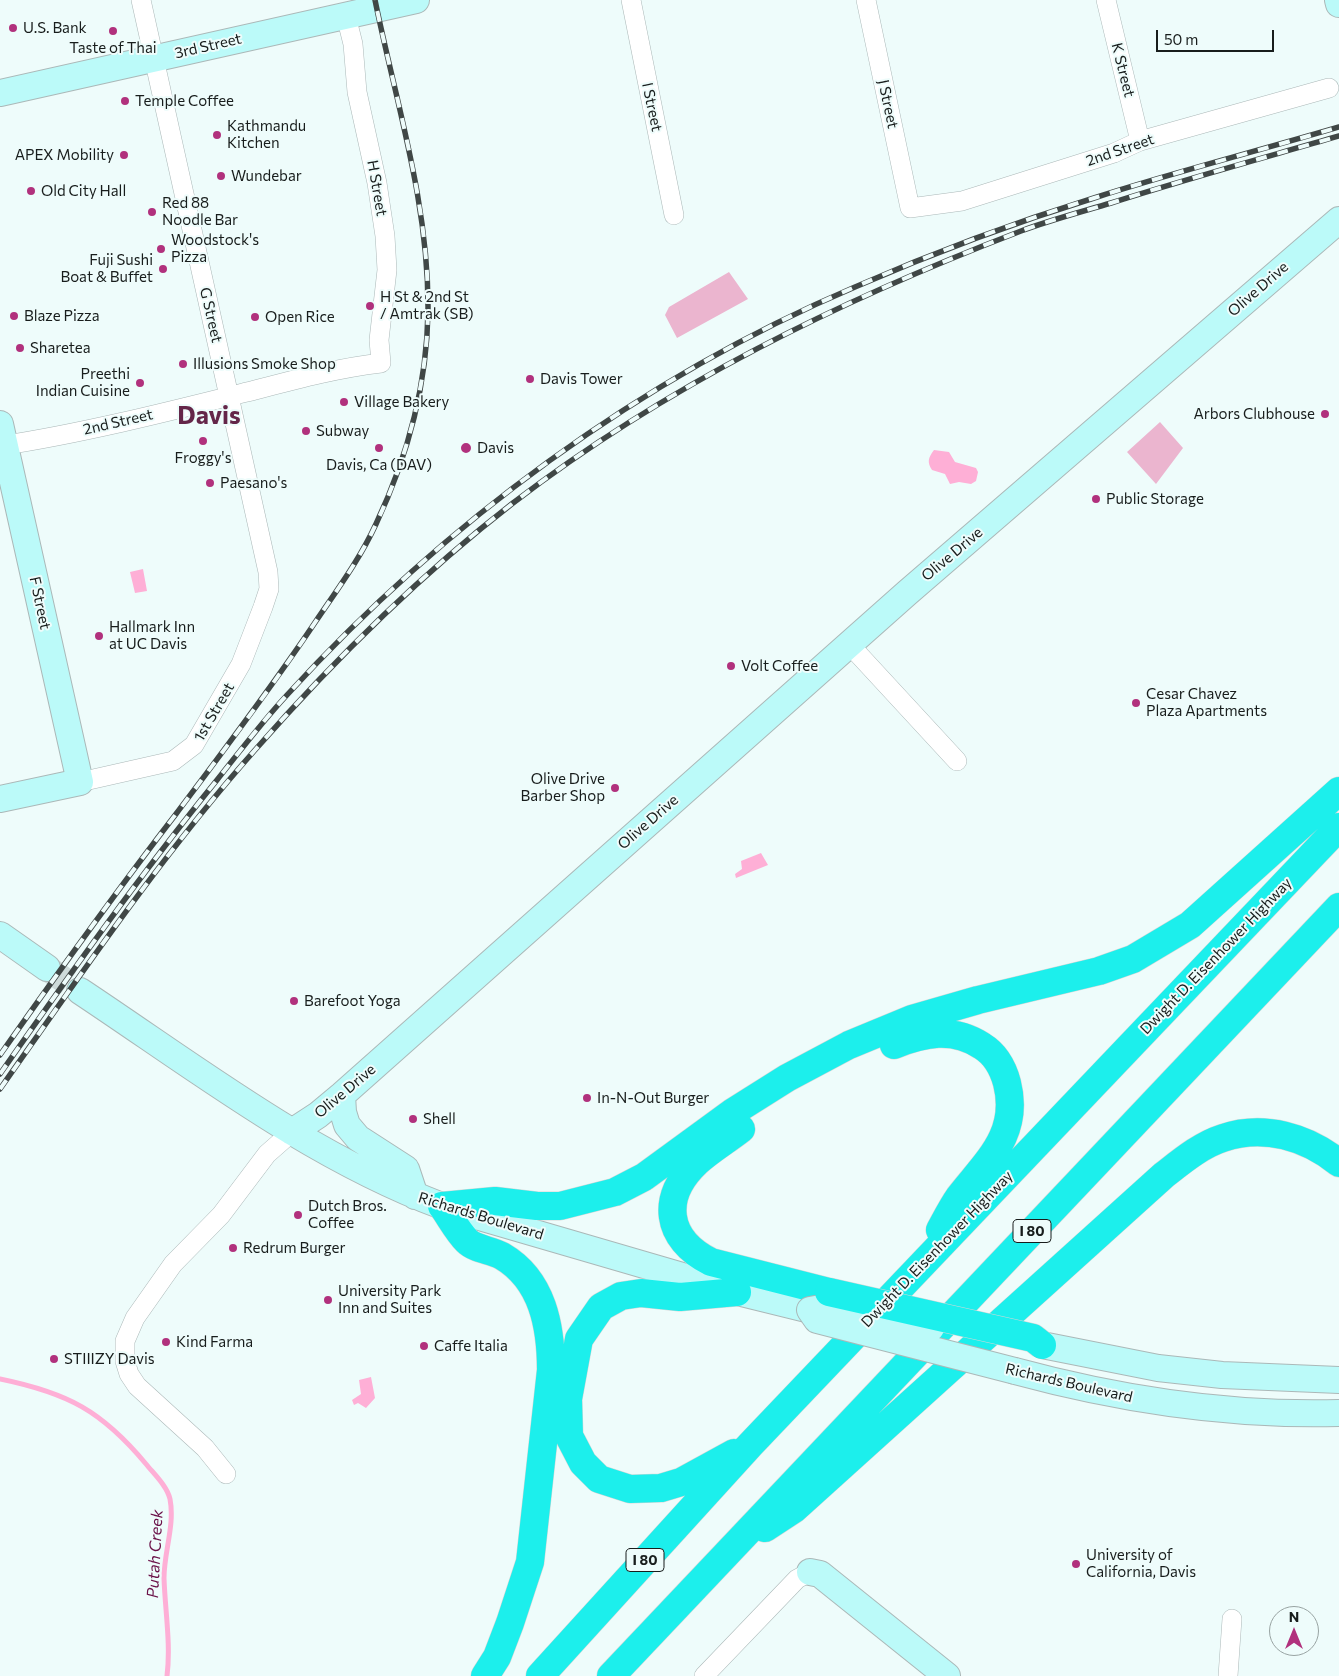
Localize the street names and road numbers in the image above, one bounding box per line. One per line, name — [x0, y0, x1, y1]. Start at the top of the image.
street label: 3rd Street — [173, 30, 243, 62]
street label: K Street — [1108, 41, 1138, 99]
street label: J Street — [874, 78, 902, 130]
street label: I Street — [638, 81, 666, 133]
street label: 2nd Street — [1084, 130, 1156, 170]
street label: H Street — [363, 159, 391, 217]
street label: Olive Drive — [1224, 258, 1292, 320]
street label: G Street — [196, 286, 226, 344]
street label: 2nd Street — [81, 405, 155, 439]
street label: Olive Drive — [918, 523, 986, 585]
street label: F Street — [26, 575, 54, 631]
street label: 1st Street — [190, 680, 238, 744]
street label: Olive Drive — [614, 791, 682, 853]
street label: Dwight D. Eisenhower Highway — [1136, 874, 1296, 1038]
street label: Olive Drive — [311, 1060, 379, 1122]
street label: Dwight D. Eisenhower Highway — [857, 1167, 1017, 1331]
street label: Richards Boulevard — [416, 1188, 546, 1244]
road number: I 80 — [1013, 1220, 1051, 1242]
street label: Richards Boulevard — [1004, 1360, 1134, 1406]
road number: I 80 — [626, 1548, 664, 1572]

